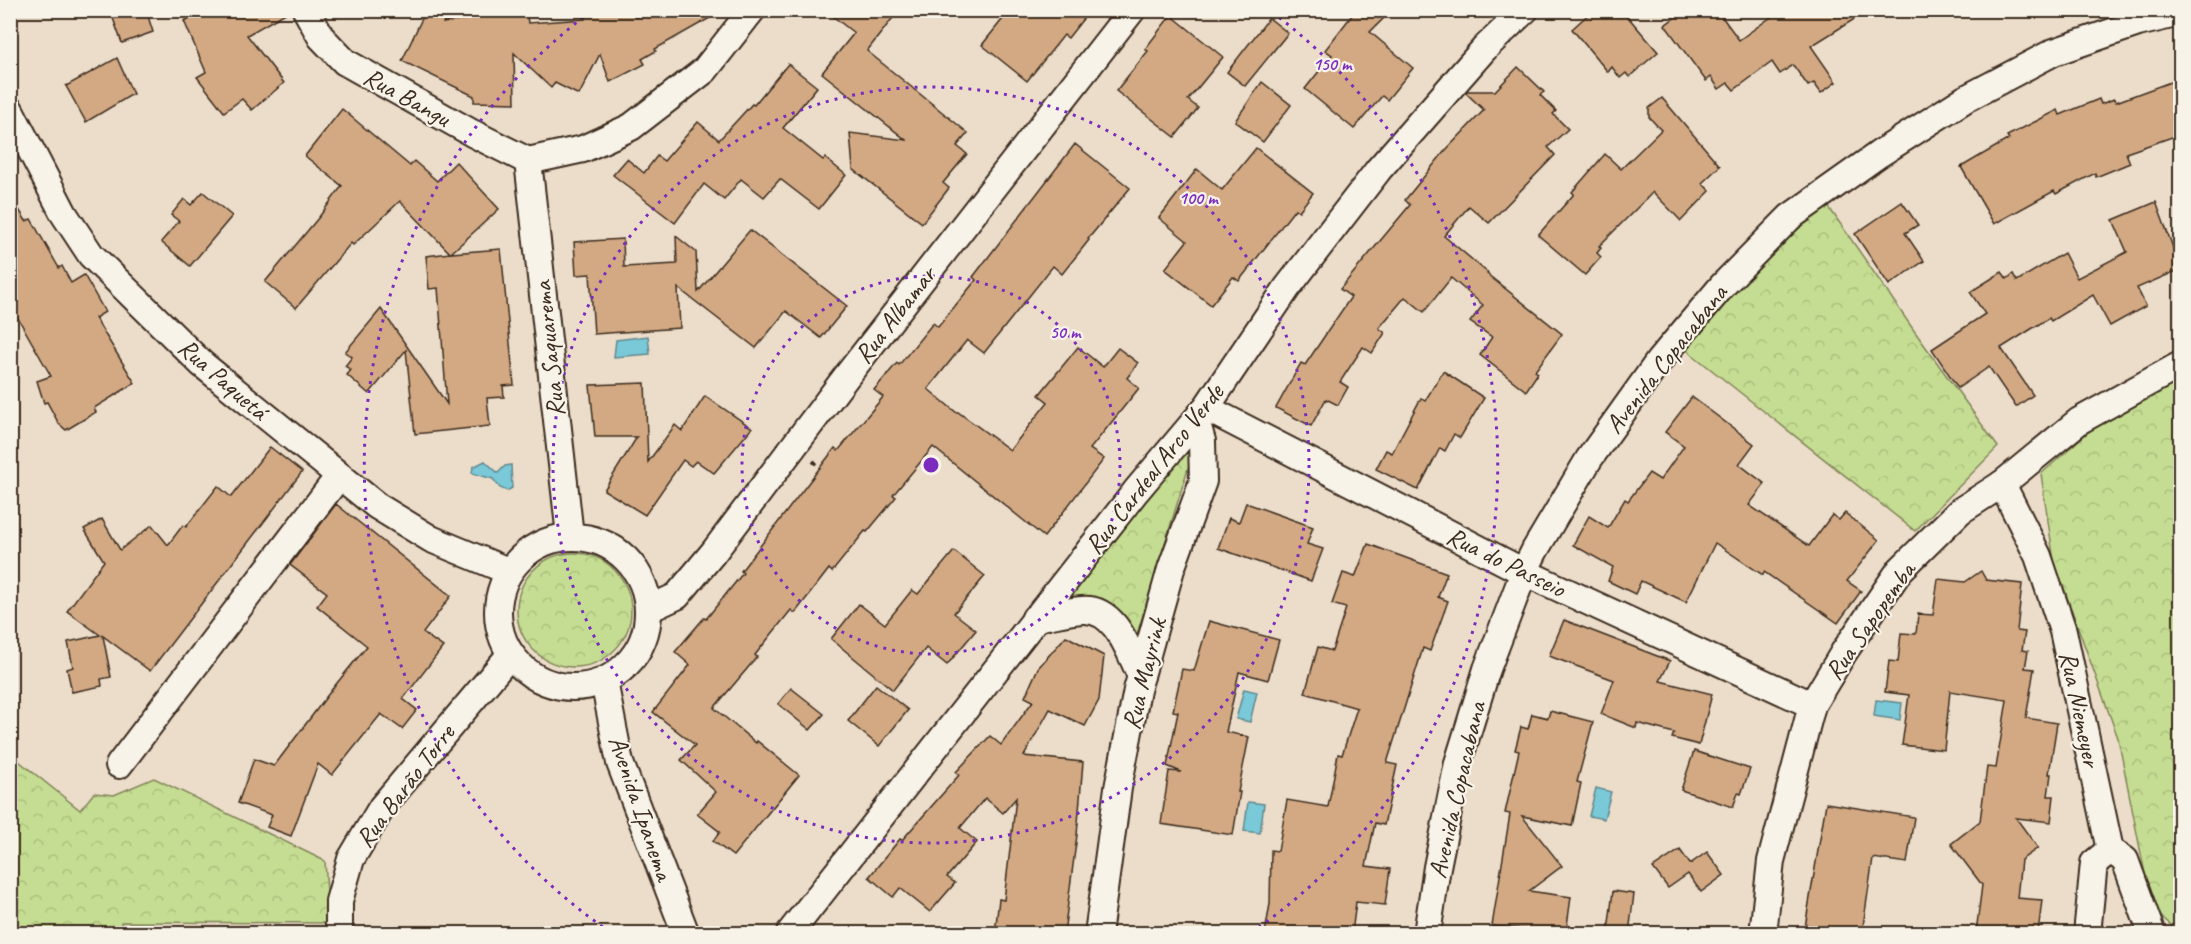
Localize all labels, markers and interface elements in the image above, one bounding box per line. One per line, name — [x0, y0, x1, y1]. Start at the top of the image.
text: 150 m — [1313, 53, 1353, 75]
street label: Rua Bangu — [358, 60, 457, 135]
text: 100 m — [1179, 187, 1219, 209]
street label: Rua Albamar — [847, 258, 945, 370]
street label: Avenida Copacabana — [1598, 277, 1735, 440]
street label: Rua Saquarema — [525, 278, 573, 418]
text: 50 m — [1050, 321, 1082, 343]
street label: Rua Paquetá — [171, 331, 277, 429]
street label: Rua Cardeal Arco Verde — [1077, 376, 1232, 561]
centre of rings — [921, 455, 941, 475]
street label: Rua do Passeio — [1441, 519, 1572, 606]
street label: Rua Sapopemba — [1817, 554, 1924, 686]
street label: Rua Mayrink — [1114, 613, 1174, 733]
street label: Rua Niemeyer — [2052, 648, 2109, 772]
street label: Avenida Copacabana — [1421, 697, 1494, 881]
street label: Rua Barão Torre — [348, 717, 463, 854]
street label: Avenida Ipanema — [601, 731, 682, 887]

